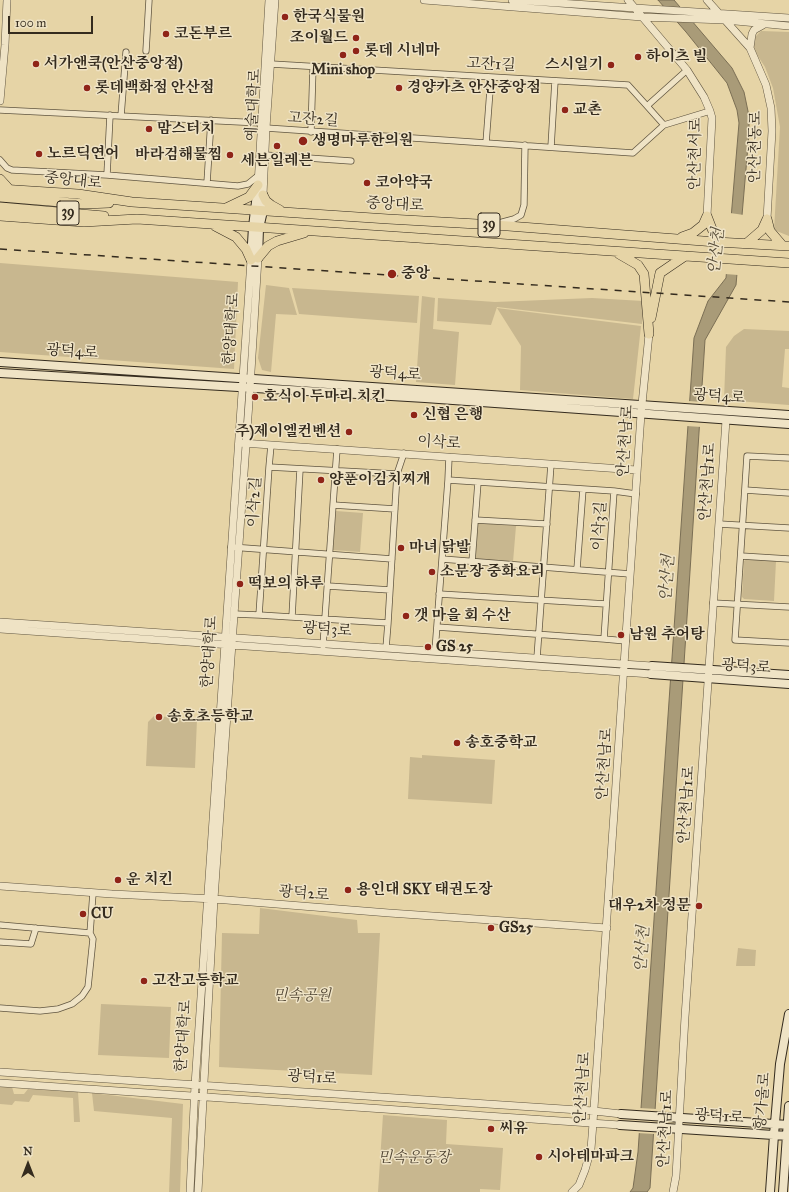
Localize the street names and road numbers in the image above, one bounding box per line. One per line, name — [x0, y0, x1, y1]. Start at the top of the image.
street label: 고잔1길 — [466, 55, 516, 75]
street label: 예술대학로 — [243, 68, 265, 142]
street label: 고잔2길 — [287, 109, 339, 131]
street label: 안산천동로 — [746, 111, 766, 183]
street label: 안산천서로 — [686, 118, 706, 190]
street label: 중앙대로 — [43, 169, 103, 193]
street label: 중앙대로 — [366, 194, 424, 216]
road number: 39 — [57, 201, 79, 225]
road number: 39 — [478, 213, 500, 237]
street label: 한양대학로 — [220, 292, 244, 366]
street label: 광덕4로 — [46, 341, 98, 363]
street label: 광덕4로 — [369, 363, 421, 385]
street label: 광덕4로 — [693, 386, 745, 408]
street label: 안산천남로 — [614, 404, 638, 478]
street label: 이삭로 — [417, 433, 461, 453]
street label: 안산천남1로 — [696, 442, 720, 522]
street label: 이삭2길 — [244, 476, 266, 528]
street label: 이삭3길 — [589, 501, 611, 551]
street label: 한양대학로 — [198, 615, 222, 689]
street label: 광덕3로 — [302, 619, 352, 641]
street label: 광덕3로 — [721, 656, 771, 678]
street label: 안산천남로 — [593, 727, 617, 801]
street label: 안산천남1로 — [675, 765, 699, 845]
street label: 광덕2로 — [278, 883, 330, 905]
street label: 한양대학로 — [172, 999, 196, 1073]
street label: 안산천남로 — [571, 1051, 595, 1125]
street label: 광덕1로 — [287, 1067, 337, 1089]
street label: 항가울로 — [752, 1071, 774, 1131]
street label: 안산천남1로 — [655, 1089, 677, 1169]
street label: 광덕1로 — [694, 1106, 744, 1128]

